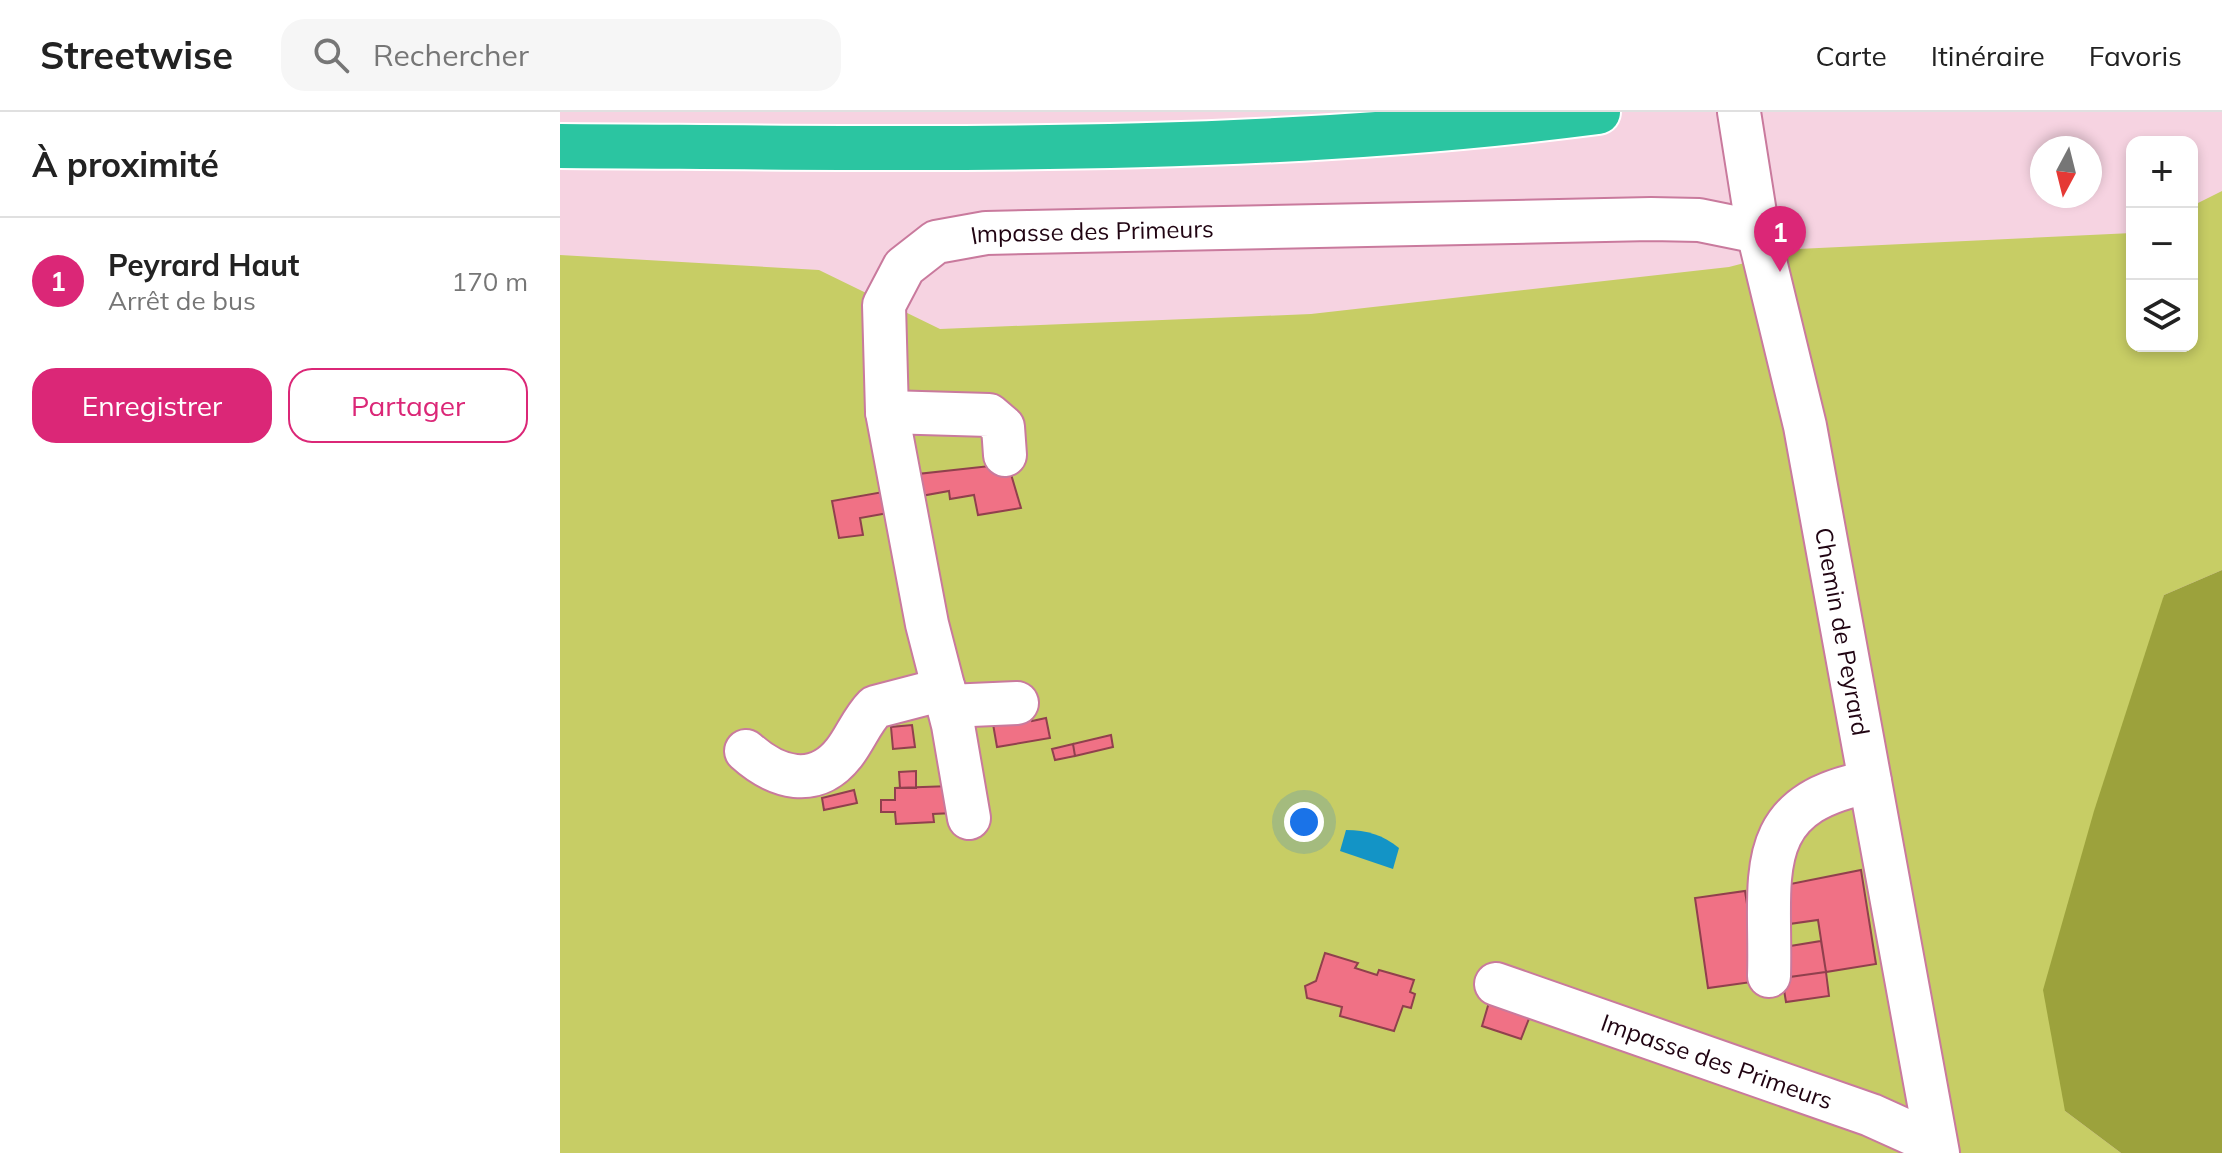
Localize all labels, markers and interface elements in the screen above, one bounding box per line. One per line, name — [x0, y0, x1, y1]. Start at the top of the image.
search box — [281, 19, 841, 91]
text: Streetwise — [40, 31, 233, 79]
icon: search — [309, 33, 353, 77]
text: Rechercher — [373, 36, 529, 74]
text: Carte — [1815, 38, 1887, 73]
text: Itinéraire — [1931, 38, 2045, 73]
text: Favoris — [2089, 38, 2182, 73]
north arrow — [2030, 136, 2102, 208]
map controls — [2126, 136, 2198, 352]
button: + — [2126, 136, 2198, 208]
text: À proximité — [32, 143, 219, 186]
pin: 1 — [1754, 206, 1806, 272]
button: − — [2126, 208, 2198, 280]
street label: Impasse des Primeurs — [968, 213, 1214, 250]
text: Peyrard Haut — [108, 246, 299, 284]
text: 1 — [50, 265, 66, 298]
text: 170 m — [452, 265, 528, 298]
button: layers — [2126, 280, 2198, 352]
text: Arrêt de bus — [108, 284, 256, 317]
button: Enregistrer — [32, 368, 272, 443]
button: Partager — [288, 368, 528, 443]
street label: Chemin de Peyrard — [1809, 525, 1876, 738]
your location — [1284, 802, 1324, 842]
street label: Impasse des Primeurs — [1597, 1007, 1837, 1115]

